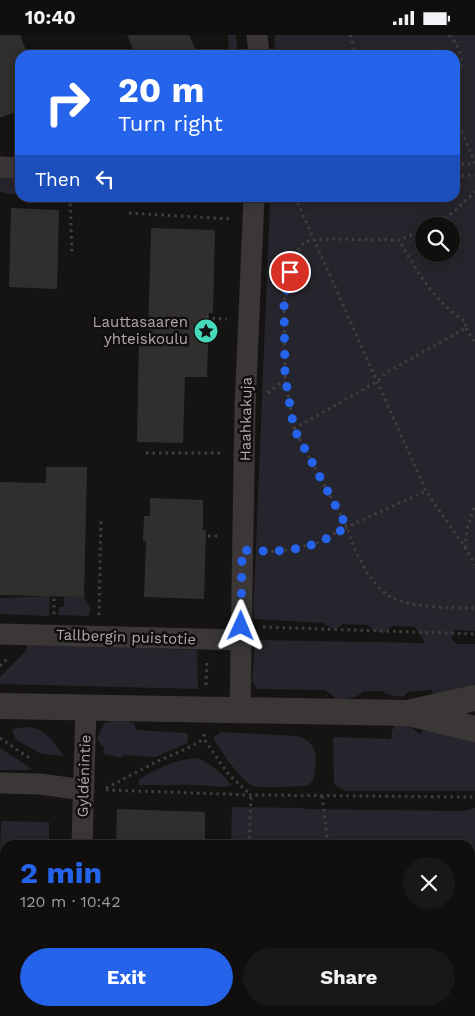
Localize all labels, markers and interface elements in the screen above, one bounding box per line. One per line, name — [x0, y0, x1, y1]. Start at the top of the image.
text: 10:40 — [25, 6, 76, 29]
text: 20 m — [118, 69, 204, 111]
icon: right — [35, 70, 100, 135]
text: Turn right — [118, 111, 223, 136]
icon: left — [91, 165, 119, 193]
text: Then — [35, 168, 81, 191]
map controls — [415, 217, 460, 262]
button: search — [415, 217, 460, 262]
pin — [269, 251, 311, 293]
icon: arrive — [276, 258, 304, 286]
place label: Lauttasaaren yhteiskoulu — [92, 313, 188, 348]
place icon: Lauttasaaren yhteiskoulu — [193, 318, 219, 344]
street label: Haahkakuja — [236, 376, 256, 461]
position arrow — [214, 599, 266, 651]
street label: Tallbergin puistotie — [56, 626, 196, 648]
street label: Gyldénintie — [74, 734, 94, 818]
text: 2 min — [20, 855, 102, 890]
button: close — [403, 857, 455, 909]
text: 120 m · 10:42 — [20, 892, 120, 911]
button: Exit — [20, 948, 233, 1006]
button: Share — [243, 948, 455, 1006]

